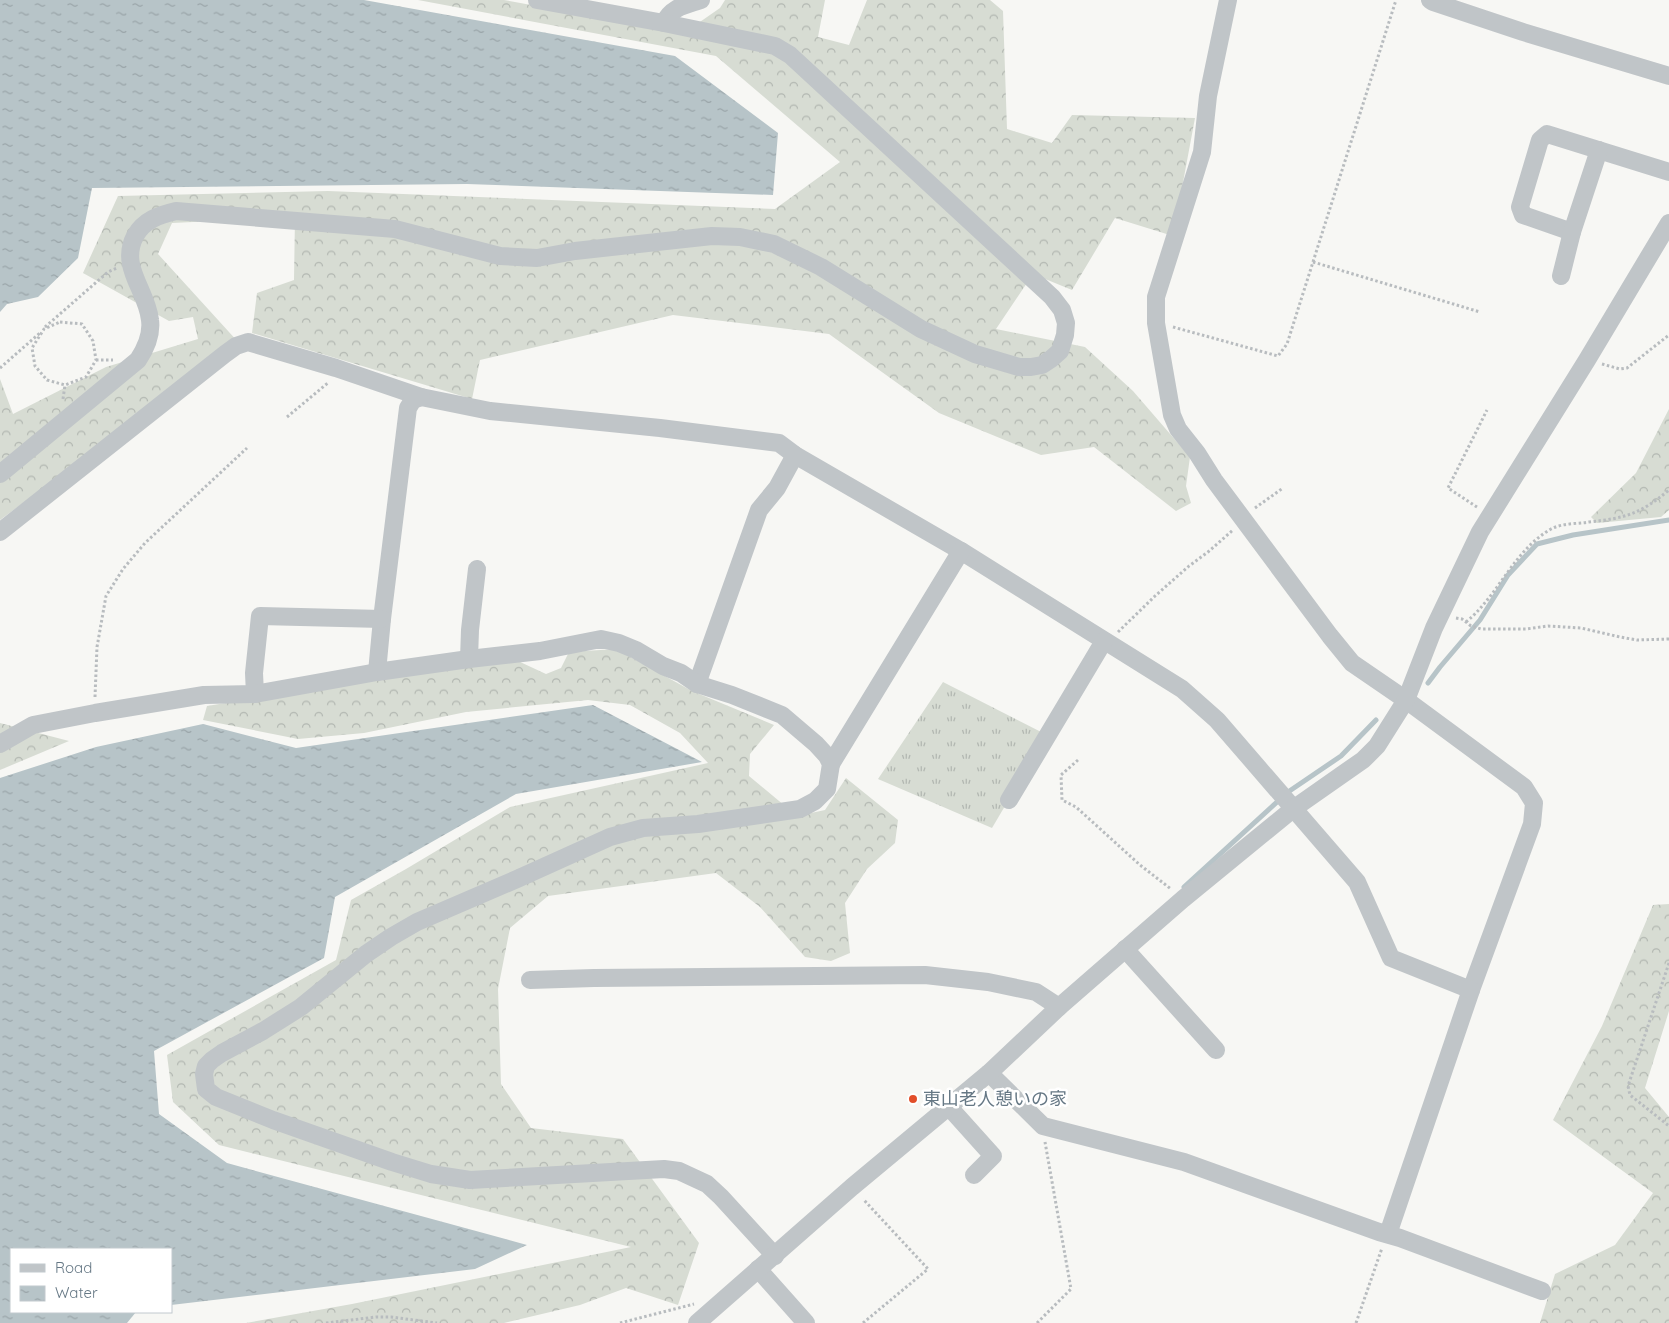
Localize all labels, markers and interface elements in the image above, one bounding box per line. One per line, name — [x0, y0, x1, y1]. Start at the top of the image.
place label: 東山老人憩いの家 — [923, 1087, 1067, 1110]
marker: 東山老人憩いの家 — [907, 1093, 919, 1105]
legend — [10, 1248, 172, 1313]
text: Road — [55, 1258, 92, 1277]
text: Water — [55, 1283, 98, 1302]

